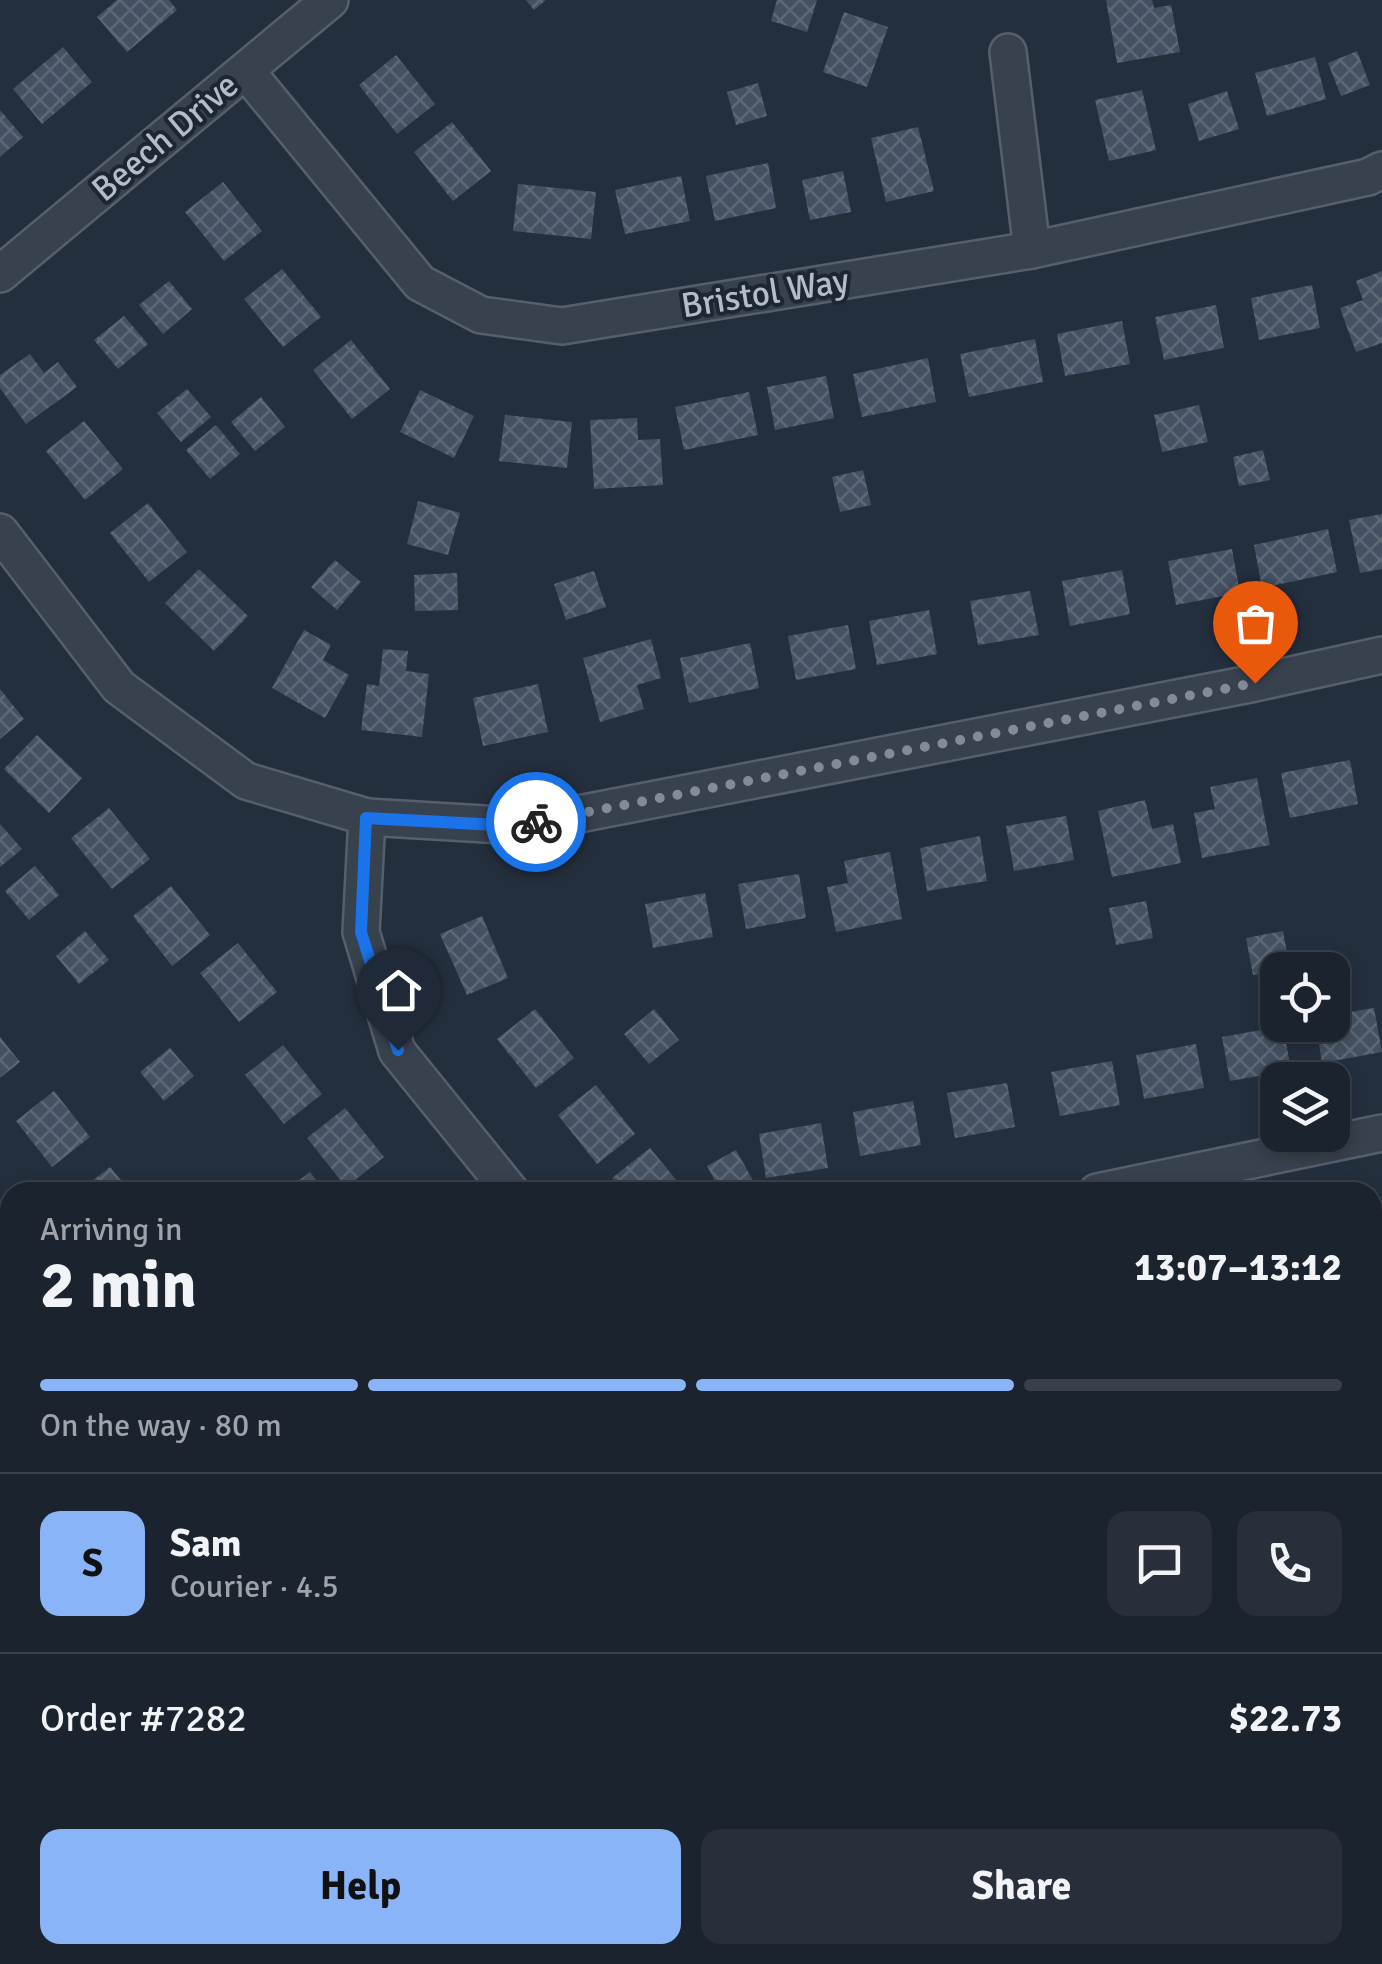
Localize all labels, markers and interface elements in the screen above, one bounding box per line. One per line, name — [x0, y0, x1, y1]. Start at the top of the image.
street label: Beech Drive — [83, 63, 247, 211]
street label: Bristol Way — [678, 259, 852, 327]
pin — [1213, 581, 1298, 684]
icon: bag — [1228, 596, 1283, 651]
courier — [486, 772, 586, 872]
icon: bike — [509, 795, 564, 850]
pin — [356, 948, 441, 1051]
map controls — [1260, 952, 1350, 1152]
button: locate — [1260, 952, 1350, 1042]
icon: home — [371, 963, 426, 1018]
button: layers — [1260, 1062, 1350, 1152]
text: Arriving in — [40, 1210, 182, 1249]
text: 13:07–13:12 — [1134, 1244, 1342, 1291]
text: 2 min — [40, 1246, 197, 1326]
text: On the way · 80 m — [40, 1406, 282, 1445]
button: chat — [1107, 1511, 1212, 1616]
button: phone — [1237, 1511, 1342, 1616]
text: Sam — [170, 1520, 241, 1567]
text: S — [82, 1540, 103, 1587]
text: Courier · 4.5 — [170, 1567, 339, 1606]
text: Order #7282 — [40, 1695, 247, 1742]
text: $22.73 — [1229, 1695, 1342, 1742]
button: Help — [40, 1829, 681, 1944]
button: Share — [701, 1829, 1342, 1944]

